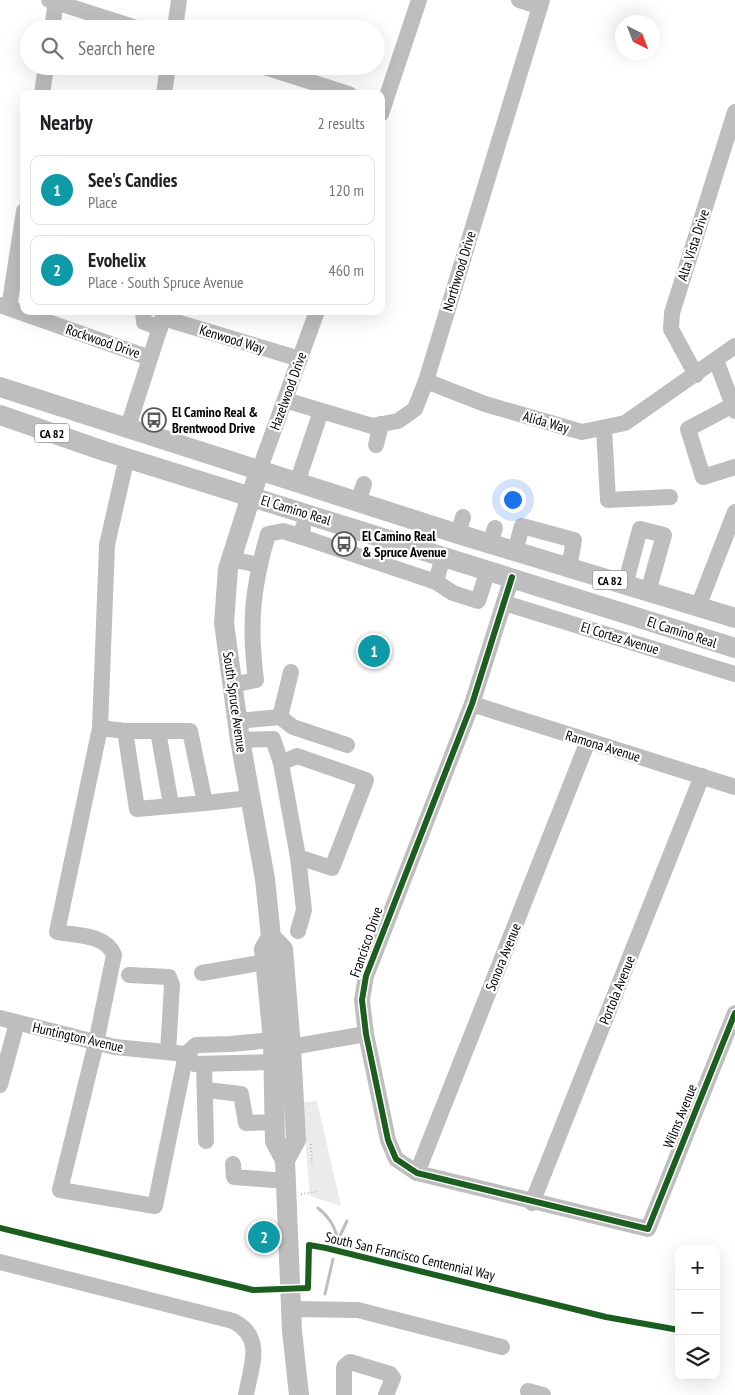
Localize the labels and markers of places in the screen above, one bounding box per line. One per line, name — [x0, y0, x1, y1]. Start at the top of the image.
place label: El Camino Real & Brentwood Drive — [172, 403, 258, 437]
bus stop icon: El Camino Real & Brentwood Drive — [141, 407, 167, 433]
place label: El Camino Real & Spruce Avenue — [362, 527, 446, 561]
bus stop icon: El Camino Real & Spruce Avenue — [331, 531, 357, 557]
pin: 1 — [358, 632, 390, 670]
pin: 2 — [248, 1218, 280, 1256]

